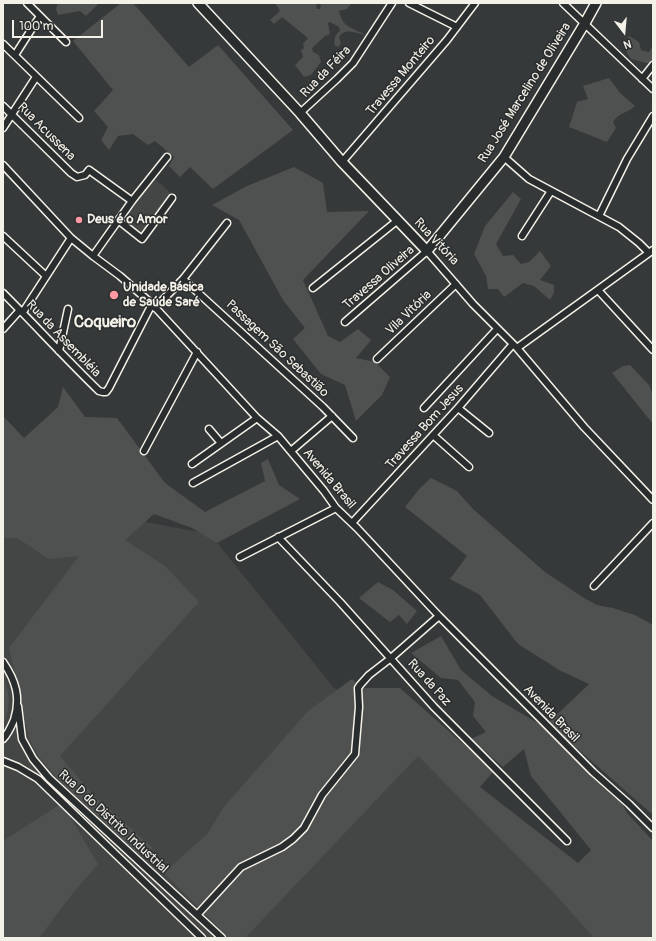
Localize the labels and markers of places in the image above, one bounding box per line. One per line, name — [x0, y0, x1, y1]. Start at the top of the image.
place label: Deus é o Amor — [87, 212, 168, 228]
marker: Deus é o Amor — [74, 215, 84, 225]
place label: Unidade Básica de Saúde Saré — [123, 280, 204, 311]
marker: Unidade Básica de Saúde Saré — [108, 289, 120, 301]

